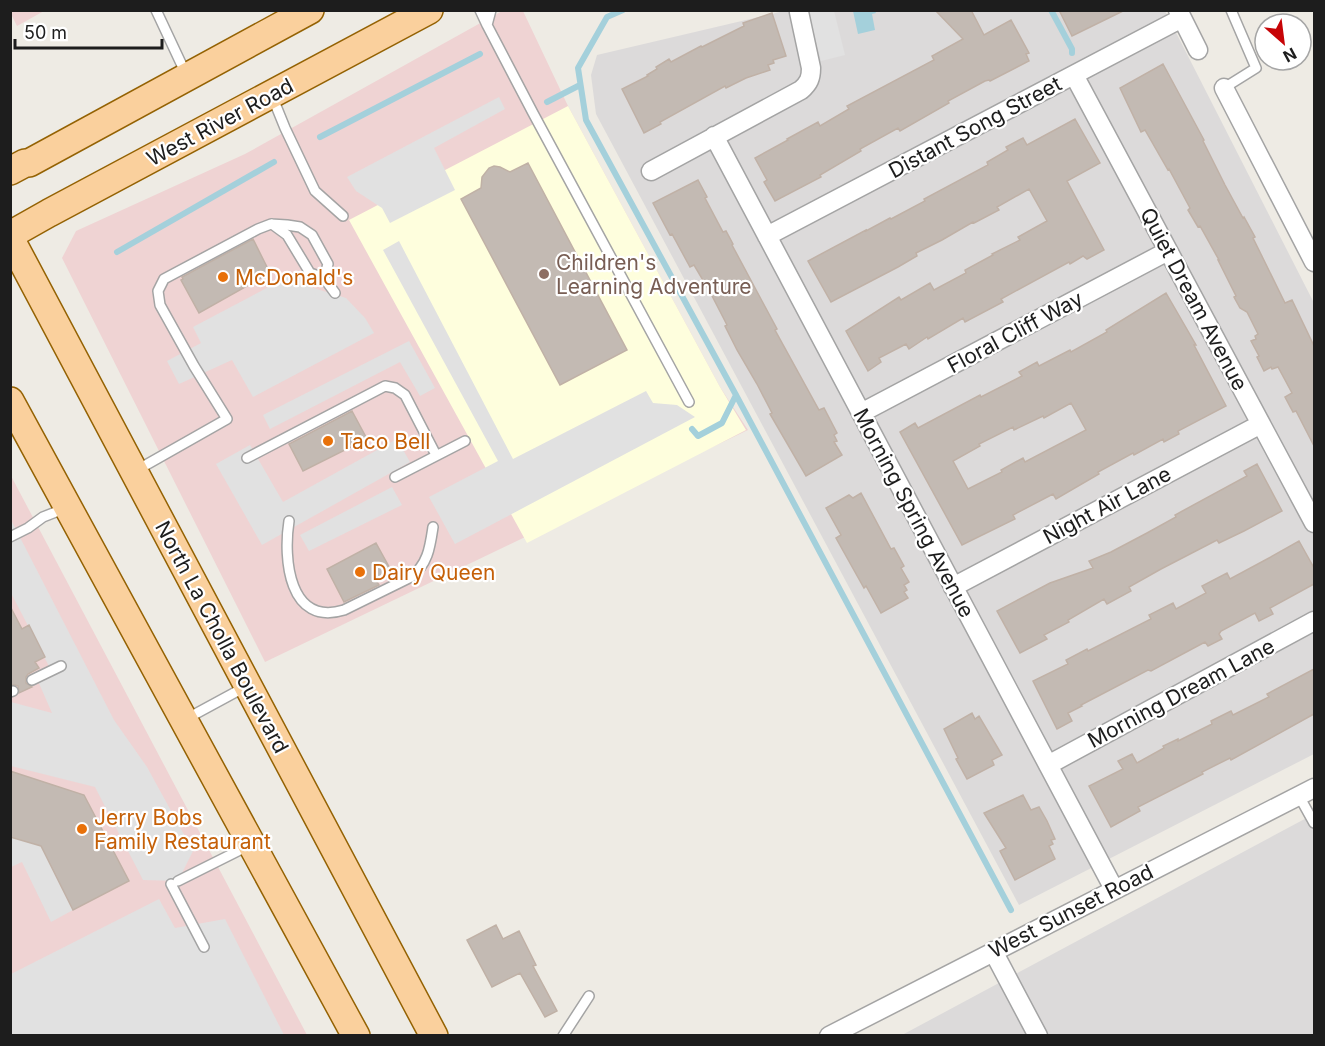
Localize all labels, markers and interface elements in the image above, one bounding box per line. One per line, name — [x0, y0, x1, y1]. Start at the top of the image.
scale bar — [15, 12, 162, 50]
north arrow — [1253, 12, 1313, 72]
text: 50 m — [24, 22, 67, 43]
text: N — [1280, 44, 1300, 67]
street label: Distant Song Street — [884, 71, 1066, 183]
street label: West River Road — [142, 73, 298, 171]
street label: Quiet Dream Avenue — [1135, 203, 1253, 395]
place label: Children's Learning Adventure — [556, 250, 752, 299]
place label: McDonald's — [235, 265, 353, 290]
marker: Children's Learning Adventure — [537, 267, 551, 281]
marker: McDonald's — [216, 270, 230, 284]
street label: Floral Cliff Way — [943, 286, 1087, 378]
street label: Morning Spring Avenue — [848, 404, 980, 622]
place label: Taco Bell — [340, 429, 430, 454]
marker: Taco Bell — [321, 434, 335, 448]
street label: Night Air Lane — [1039, 461, 1175, 549]
street label: North La Cholla Boulevard — [150, 517, 294, 757]
place label: Dairy Queen — [372, 560, 495, 585]
marker: Dairy Queen — [353, 565, 367, 579]
street label: Morning Dream Lane — [1083, 633, 1279, 753]
place label: Jerry Bobs Family Restaurant — [94, 805, 271, 854]
marker: Jerry Bobs Family Restaurant — [75, 822, 89, 836]
street label: West Sunset Road — [985, 859, 1157, 963]

